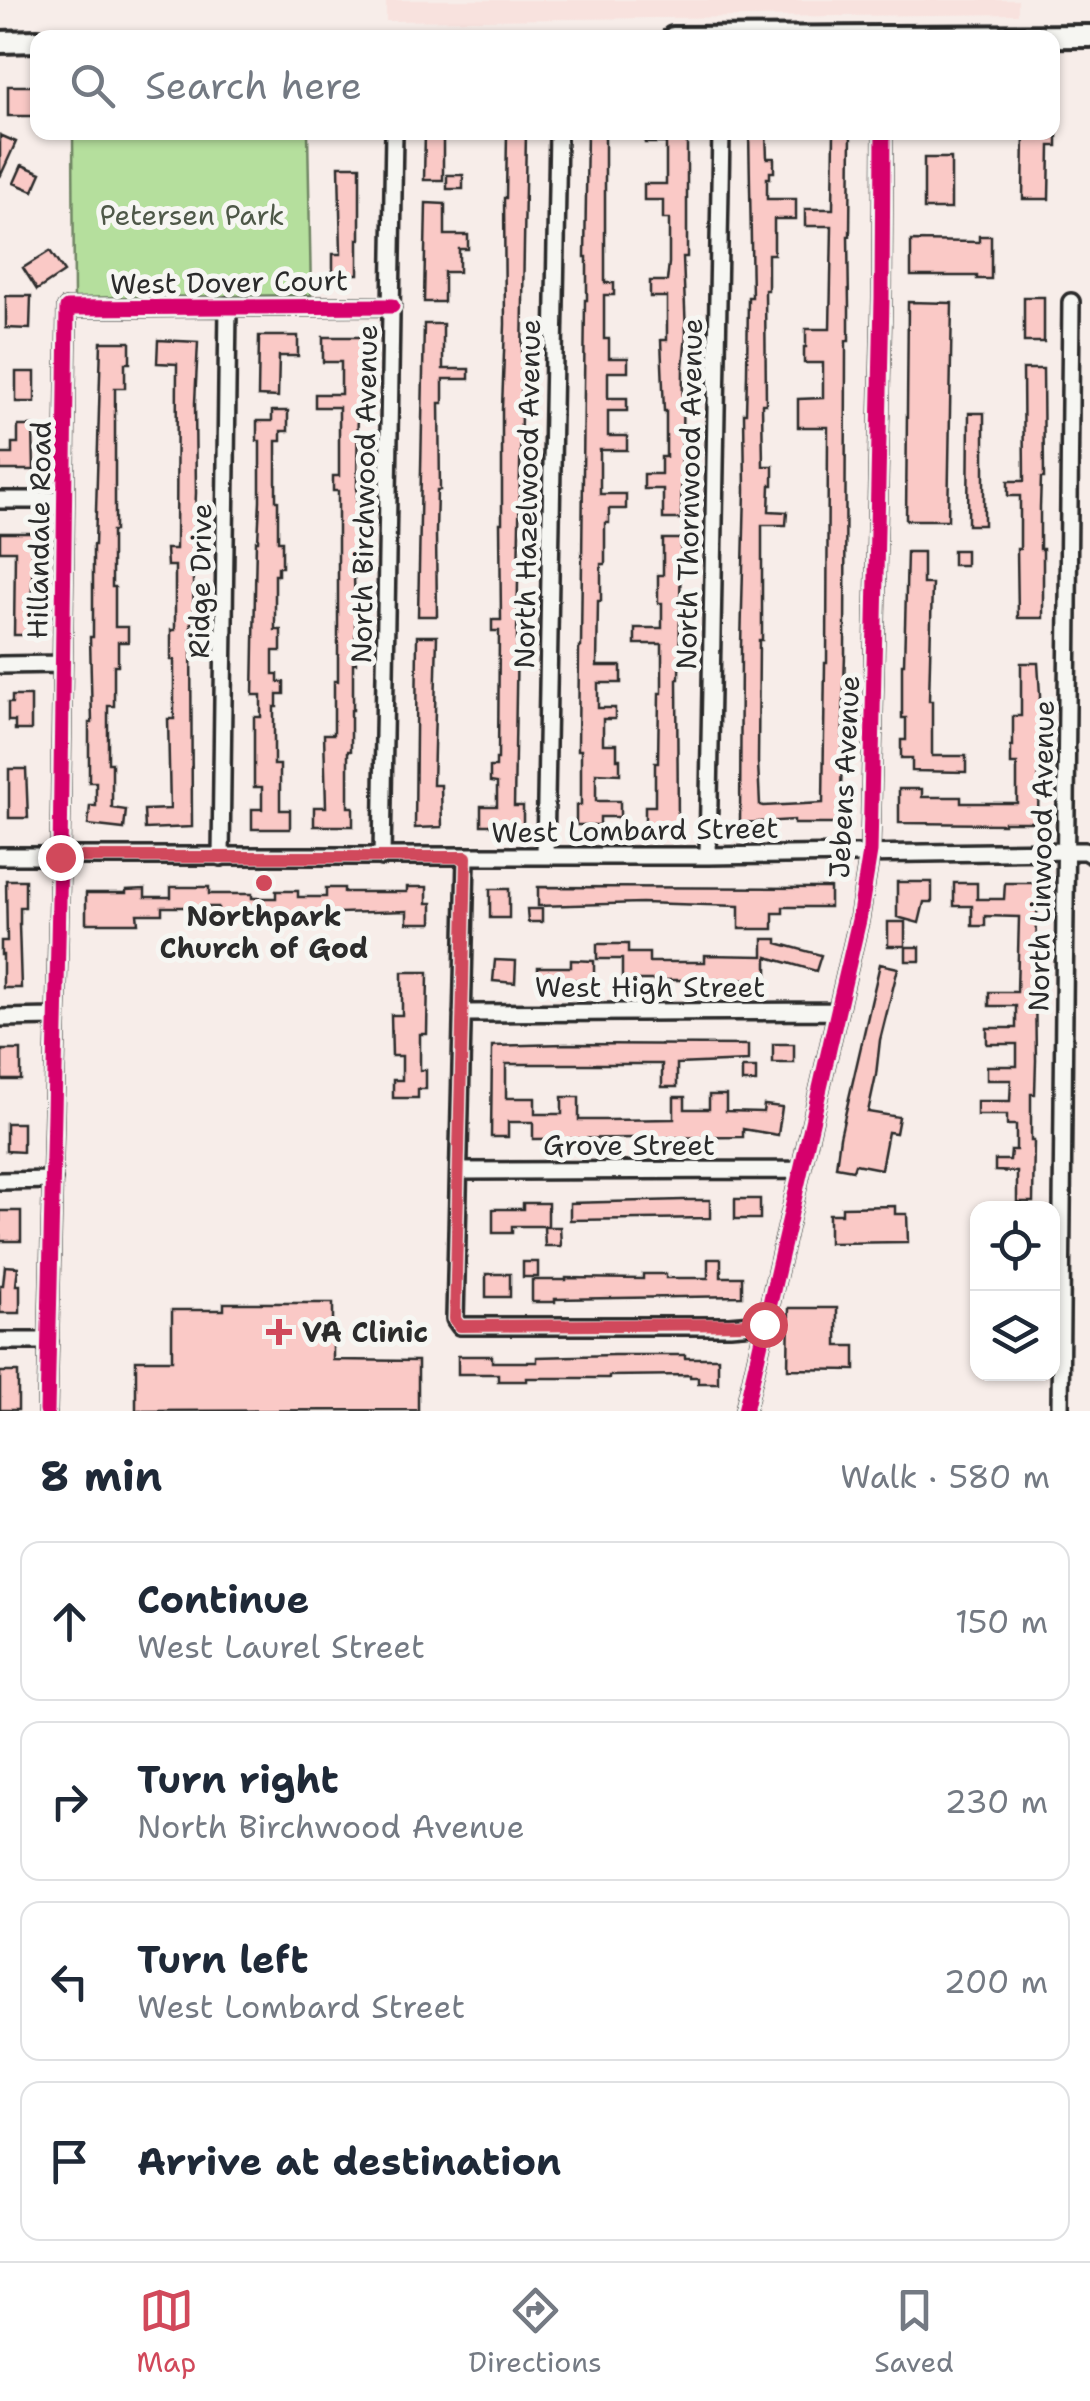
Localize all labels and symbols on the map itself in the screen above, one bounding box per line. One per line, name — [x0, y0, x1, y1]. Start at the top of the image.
park label: Petersen Park — [99, 196, 285, 234]
street label: West Dover Court — [110, 261, 348, 303]
street label: North Thornwood Avenue — [667, 318, 711, 670]
street label: North Hazelwood Avenue — [505, 319, 549, 669]
street label: North Birchwood Avenue — [342, 324, 386, 664]
street label: Hillandale Road — [18, 421, 60, 639]
street label: Ridge Drive — [180, 503, 220, 659]
street label: Jebens Avenue — [820, 675, 868, 879]
street label: North Linwood Avenue — [1019, 700, 1063, 1012]
street label: West Lombard Street — [491, 808, 779, 852]
route end — [38, 835, 84, 881]
marker: Northpark Church of God — [253, 872, 275, 894]
place label: Northpark Church of God — [160, 897, 368, 967]
street label: West High Street — [535, 968, 765, 1006]
street label: Grove Street — [543, 1126, 715, 1164]
route start — [742, 1302, 788, 1348]
place label: VA Clinic — [302, 1313, 428, 1351]
marker: VA Clinic — [266, 1319, 292, 1345]

